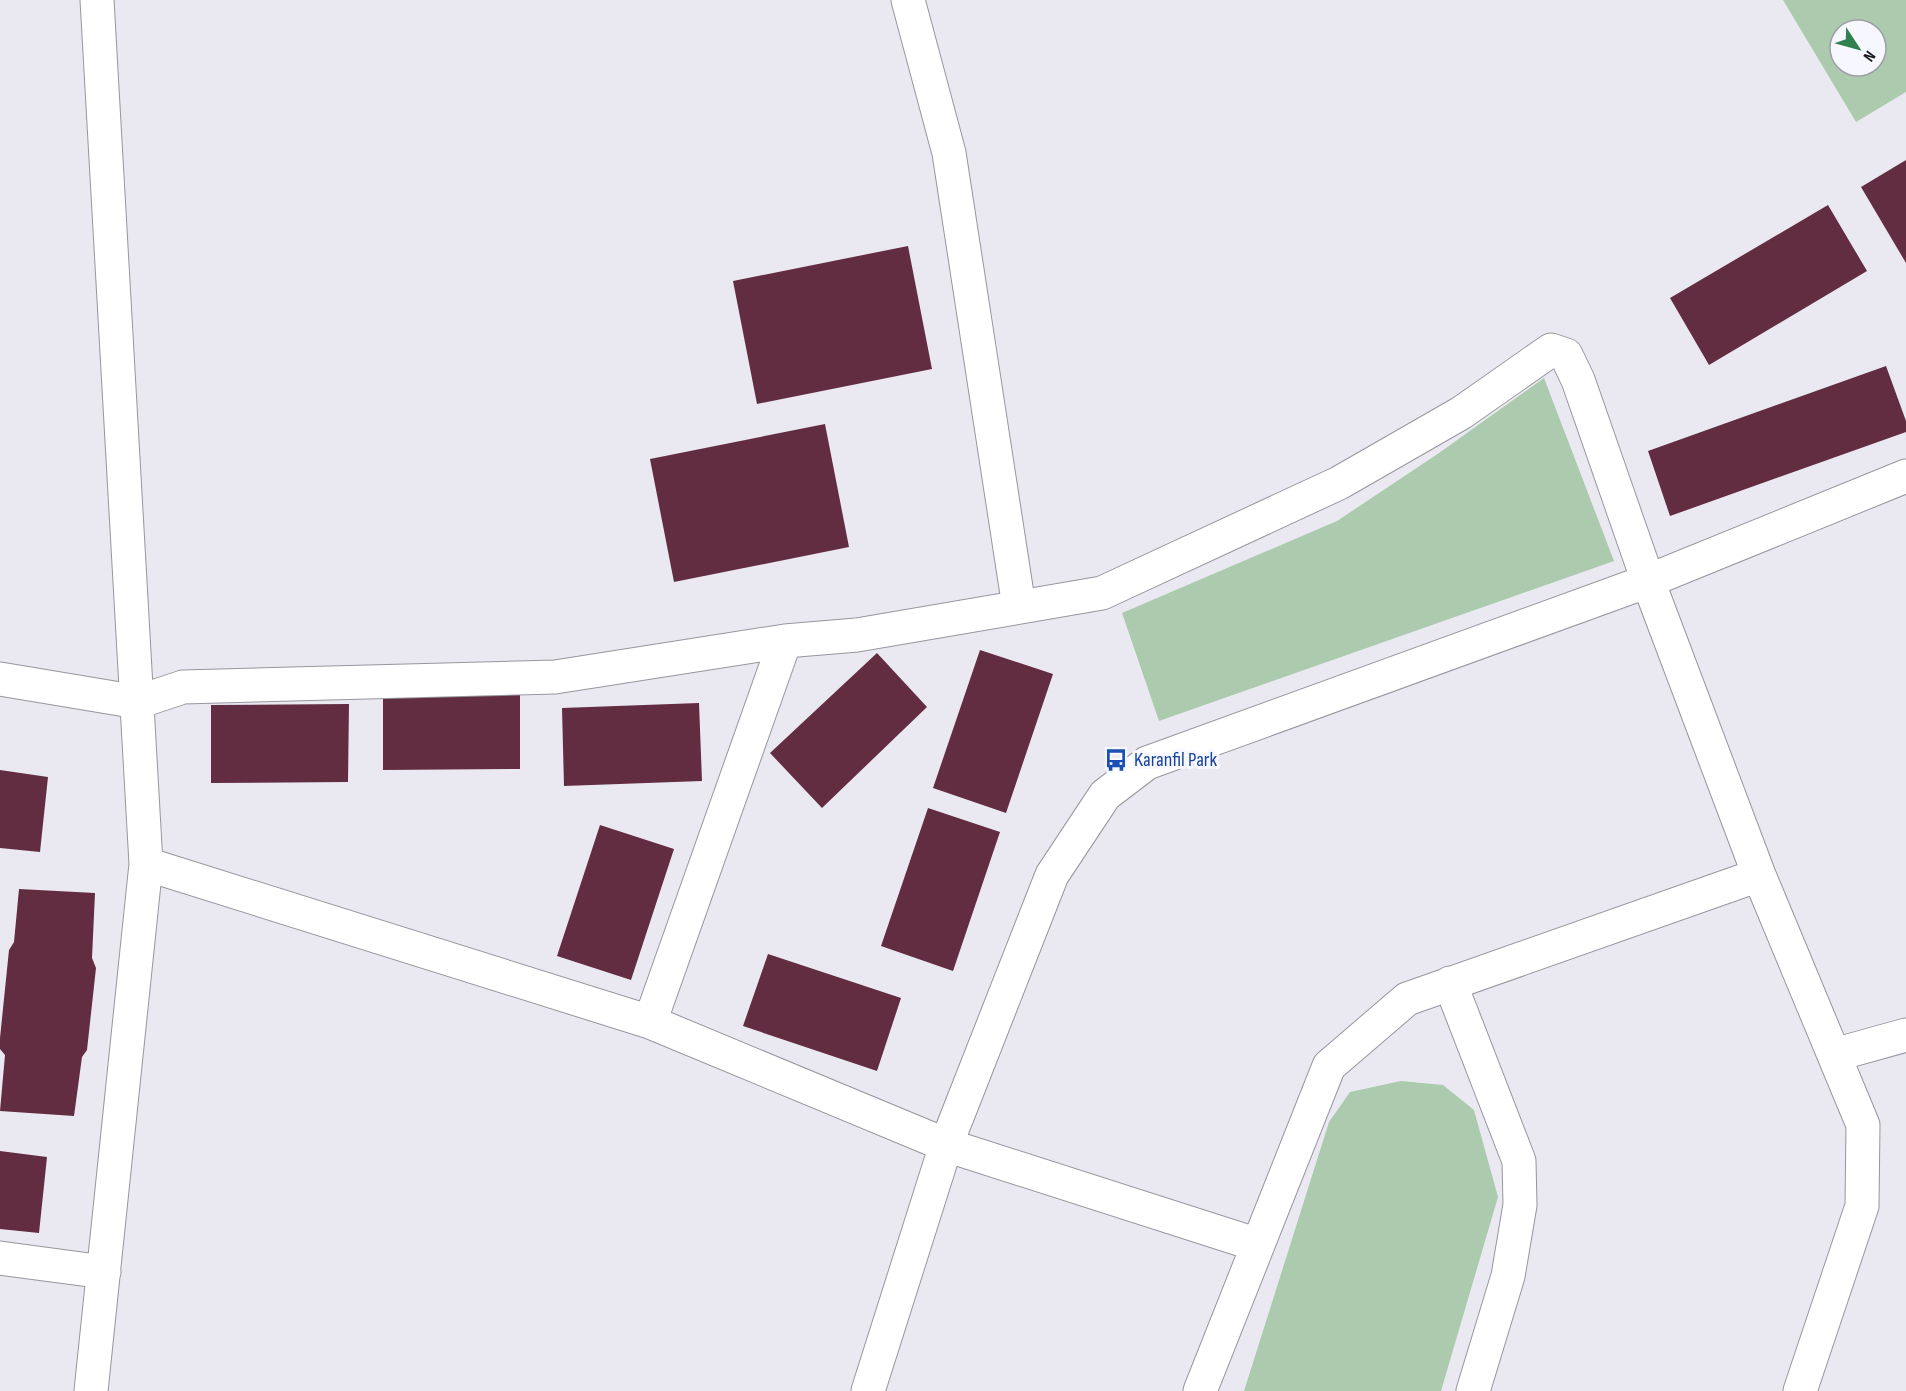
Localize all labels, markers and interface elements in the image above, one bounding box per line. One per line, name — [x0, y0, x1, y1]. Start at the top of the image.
north arrow — [1828, 18, 1888, 78]
text: N — [1859, 47, 1879, 65]
bus stop icon: Karanfil Park — [1103, 747, 1129, 773]
place label: Karanfil Park — [1134, 748, 1218, 772]

